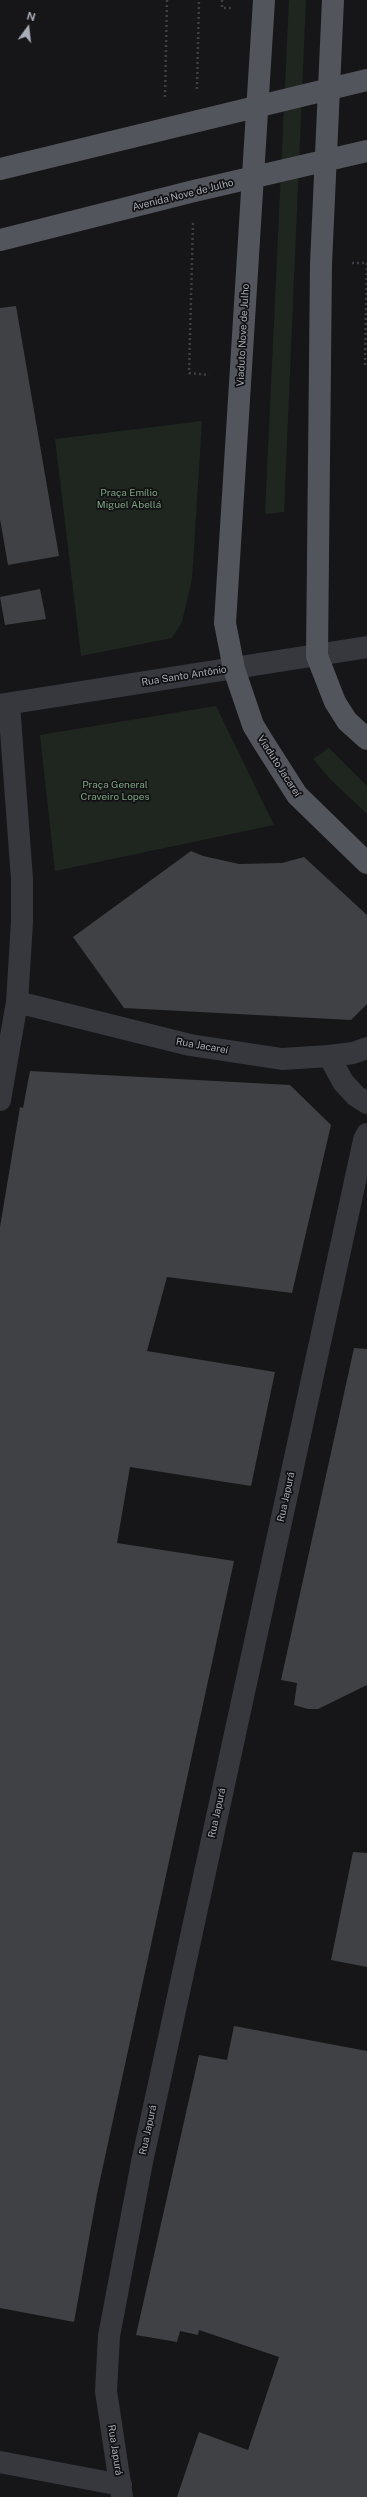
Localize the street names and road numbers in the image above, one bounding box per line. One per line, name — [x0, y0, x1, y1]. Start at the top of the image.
street label: Avenida Nove de Julho — [131, 177, 235, 213]
street label: Viaduto Nove de Julho — [234, 283, 252, 387]
street label: Rua Santo Antônio — [141, 663, 227, 689]
street label: Viaduto Jacareí — [255, 733, 303, 799]
street label: Rua Jacareí — [175, 1036, 229, 1056]
street label: Rua Japurá — [275, 1471, 297, 1523]
street label: Rua Japurá — [206, 1787, 228, 1839]
street label: Rua Japurá — [137, 2104, 159, 2156]
street label: Rua Japurá — [105, 2424, 125, 2476]

